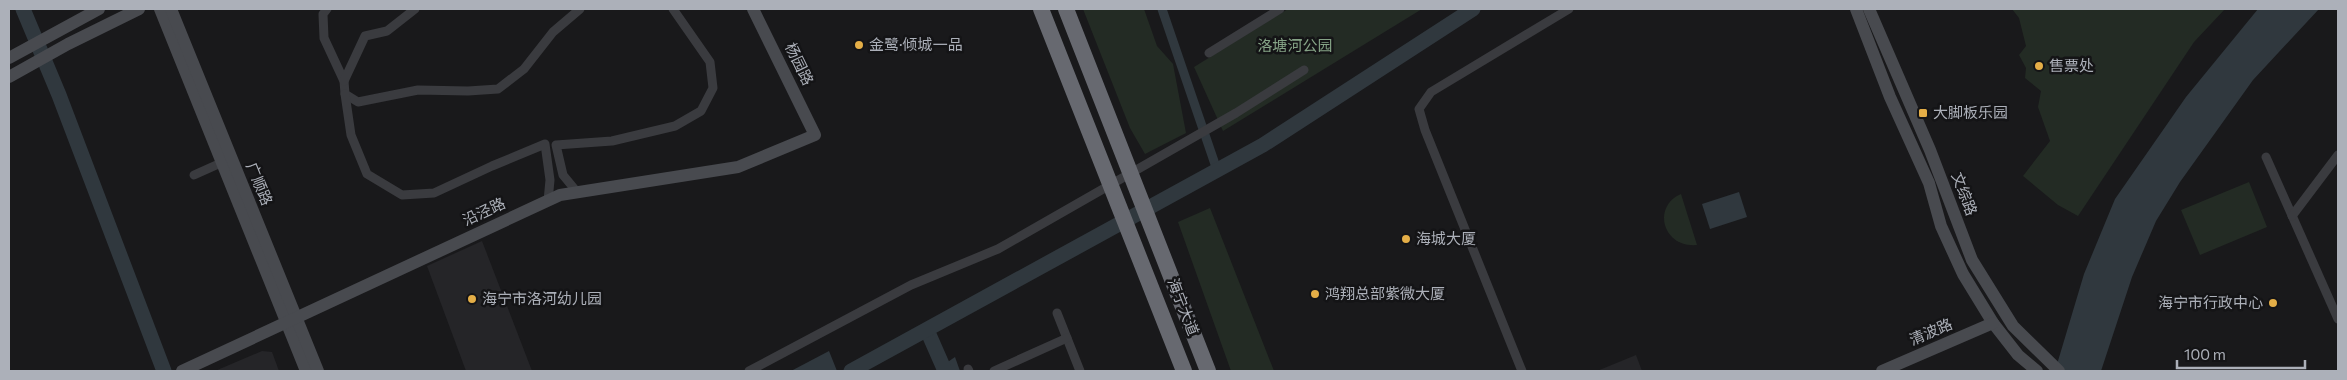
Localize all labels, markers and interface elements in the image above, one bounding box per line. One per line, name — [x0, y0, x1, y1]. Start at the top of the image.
place label: 金鹭·倾城一品 — [869, 35, 963, 53]
park label: 洛塘河公园 — [1257, 36, 1333, 54]
street label: 杨园路 — [782, 39, 818, 88]
marker: 金鹭·倾城一品 — [853, 39, 865, 51]
place label: 售票处 — [2049, 56, 2094, 74]
marker: 售票处 — [2033, 60, 2045, 72]
place label: 大脚板乐园 — [1933, 103, 2008, 121]
marker: 大脚板乐园 — [1917, 107, 1929, 119]
street label: 广顺路 — [243, 159, 277, 208]
street label: 文综路 — [1948, 169, 1981, 218]
street label: 沿泾路 — [459, 193, 508, 229]
place label: 海城大厦 — [1416, 229, 1476, 247]
marker: 海城大厦 — [1400, 233, 1412, 245]
street label: 海宁大道 — [1165, 275, 1203, 338]
place label: 鸿翔总部紫微大厦 — [1325, 284, 1445, 302]
marker: 鸿翔总部紫微大厦 — [1309, 288, 1321, 300]
place label: 海宁市洛河幼儿园 — [482, 289, 602, 307]
marker: 海宁市洛河幼儿园 — [466, 293, 478, 305]
place label: 海宁市行政中心 — [2158, 293, 2263, 311]
marker: 海宁市行政中心 — [2267, 297, 2279, 309]
street label: 清波路 — [1906, 314, 1955, 348]
scale bar — [2177, 338, 2304, 370]
text: 100 m — [2184, 345, 2226, 363]

